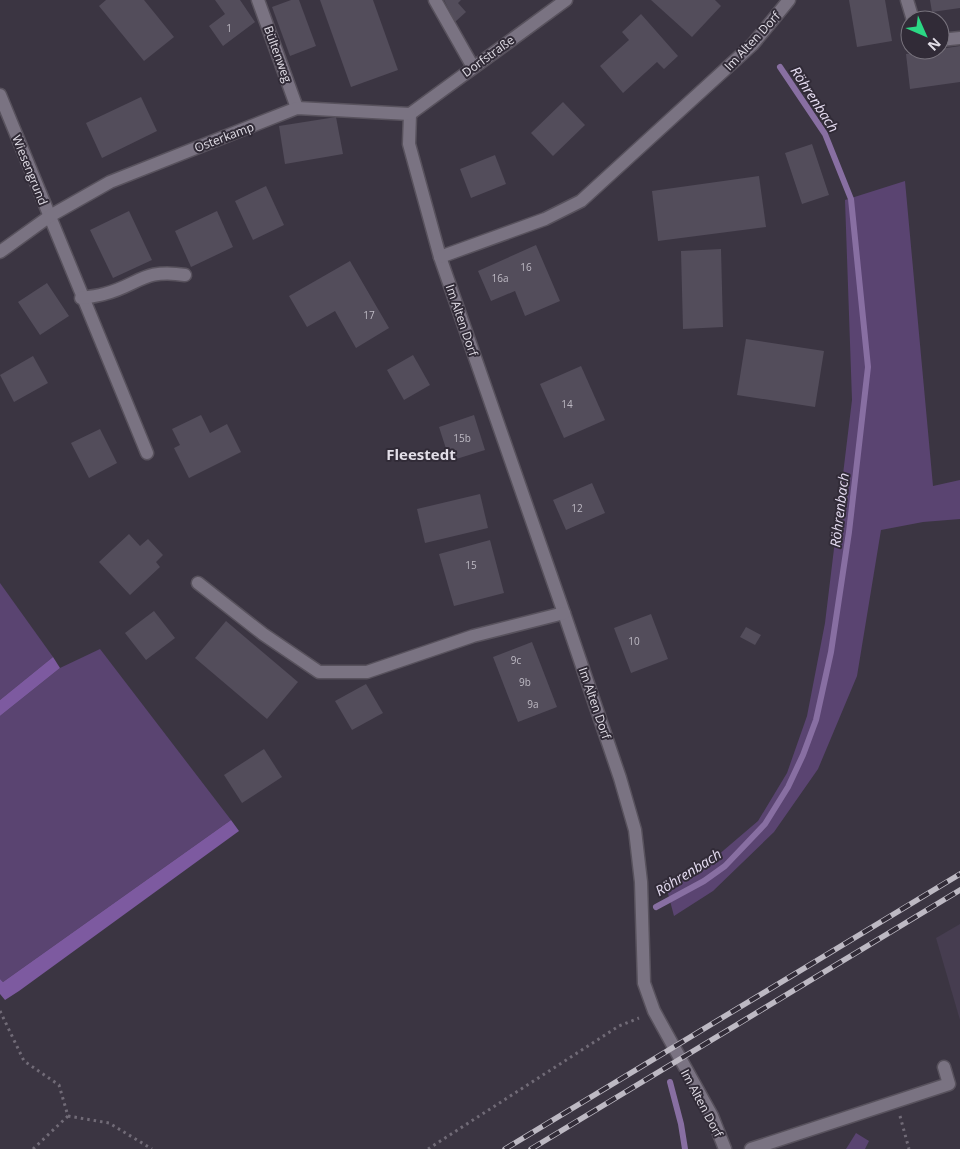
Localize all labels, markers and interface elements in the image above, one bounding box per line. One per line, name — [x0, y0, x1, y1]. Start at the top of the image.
street label: Im Alten Dorf — [720, 7, 784, 74]
north arrow — [900, 10, 950, 60]
house number: 1 — [226, 21, 232, 35]
street label: Bültenweg — [260, 23, 296, 85]
street label: Dorfstraße — [458, 31, 518, 81]
text: N — [924, 34, 945, 55]
water label: Röhrenbach — [787, 62, 843, 136]
street label: Osterkamp — [192, 118, 256, 156]
street label: Wiesengrund — [8, 132, 52, 208]
house number: 16 — [520, 260, 532, 274]
house number: 16a — [492, 271, 509, 285]
street label: Im Alten Dorf — [442, 282, 482, 359]
house number: 17 — [363, 308, 375, 322]
house number: 14 — [561, 397, 573, 411]
house number: 15b — [453, 431, 471, 445]
district label: Fleestedt — [386, 444, 456, 464]
water label: Röhrenbach — [825, 472, 853, 548]
house number: 12 — [571, 501, 583, 515]
house number: 15 — [465, 558, 477, 572]
house number: 10 — [628, 634, 640, 648]
house number: 9c — [511, 653, 521, 667]
street label: Im Alten Dorf — [575, 665, 615, 742]
house number: 9b — [519, 675, 531, 689]
house number: 9a — [527, 697, 539, 711]
water label: Röhrenbach — [651, 844, 725, 900]
street label: Im Alten Dorf — [677, 1066, 727, 1141]

